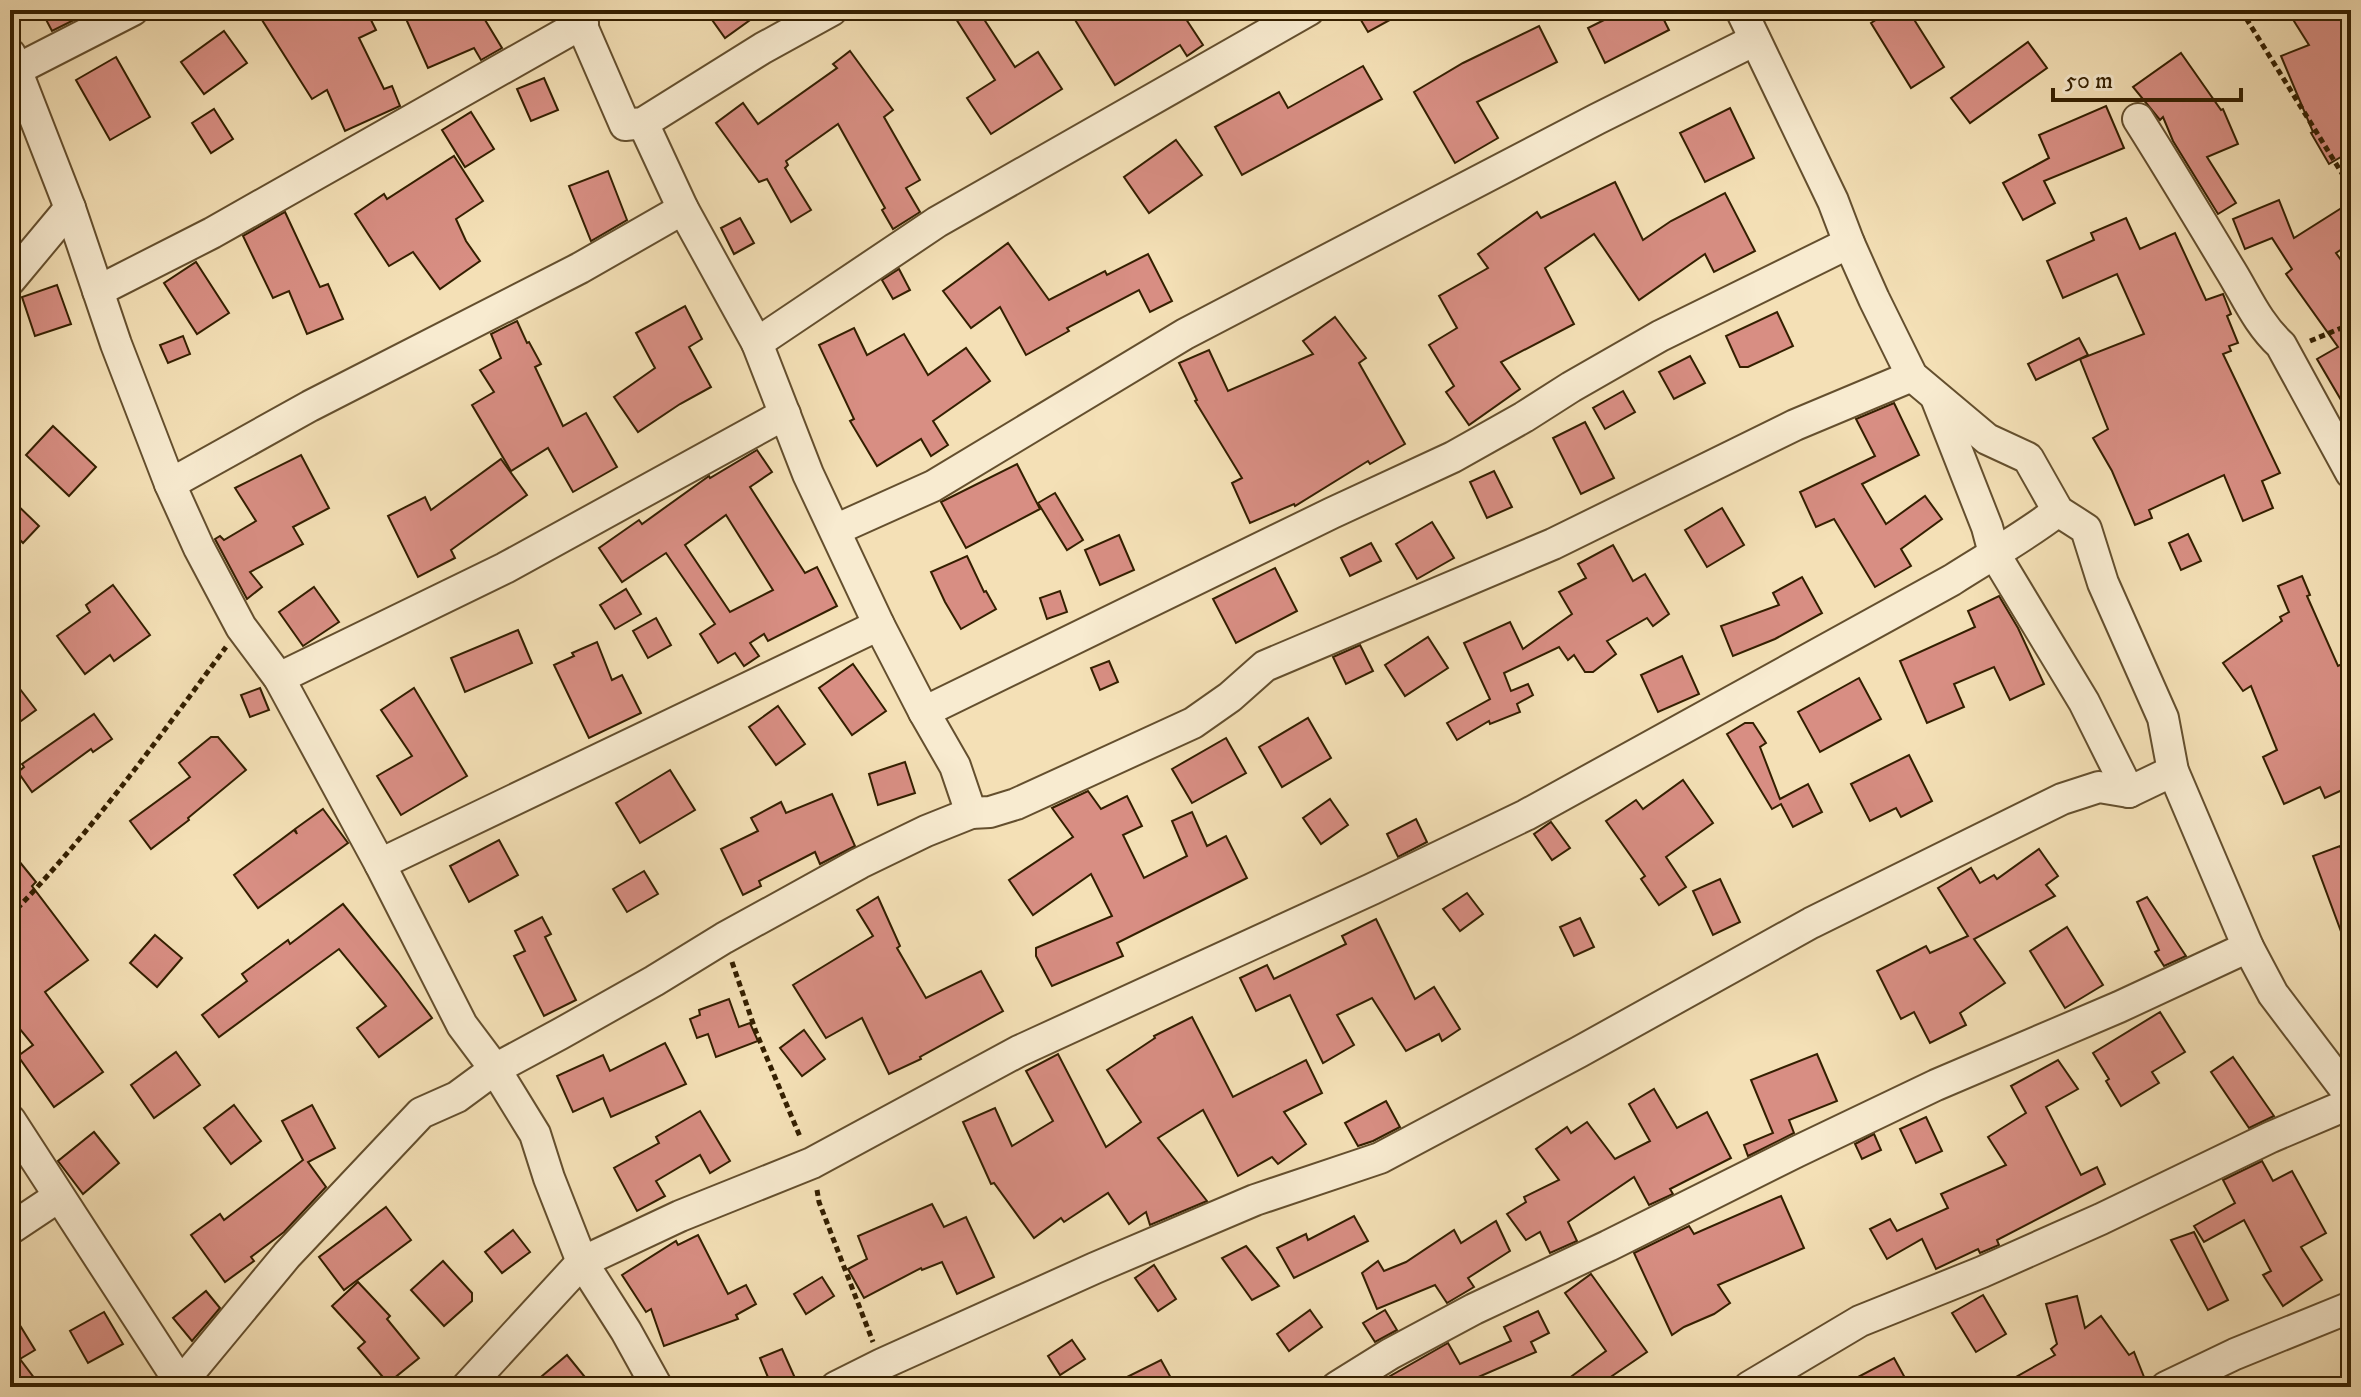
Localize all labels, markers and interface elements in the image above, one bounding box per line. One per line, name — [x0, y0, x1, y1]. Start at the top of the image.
scale bar — [2053, 52, 2241, 102]
text: 50 m — [2065, 66, 2113, 96]

